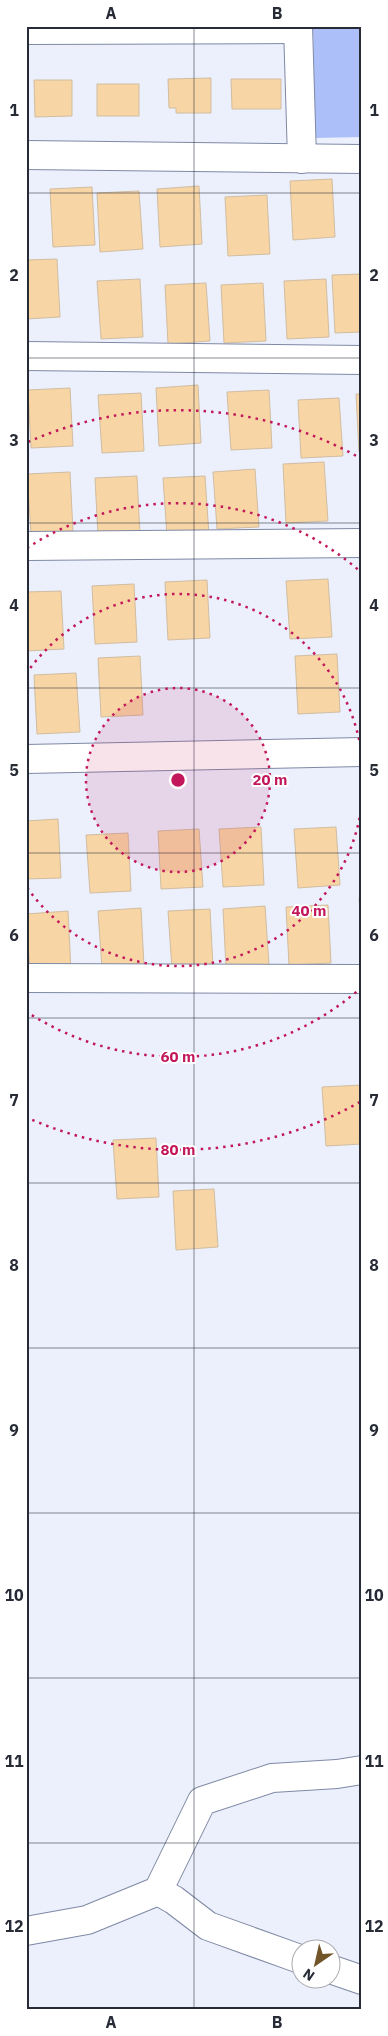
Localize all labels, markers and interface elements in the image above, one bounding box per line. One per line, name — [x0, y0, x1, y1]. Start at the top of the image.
text: A — [106, 3, 117, 23]
text: B — [272, 3, 283, 23]
text: 1 — [9, 100, 19, 120]
text: 1 — [369, 100, 379, 120]
text: 2 — [9, 265, 19, 285]
text: 2 — [369, 265, 379, 285]
text: 3 — [9, 430, 19, 450]
text: 3 — [369, 430, 379, 450]
text: 4 — [9, 595, 19, 615]
text: 4 — [369, 595, 379, 615]
text: 5 — [9, 760, 19, 780]
text: 5 — [369, 760, 379, 780]
text: 20 m — [253, 770, 287, 789]
centre of rings — [169, 771, 187, 789]
text: 40 m — [292, 901, 326, 920]
text: 6 — [9, 925, 19, 945]
text: 6 — [369, 925, 379, 945]
text: 60 m — [161, 1047, 195, 1066]
text: 7 — [9, 1090, 19, 1110]
text: 7 — [369, 1090, 379, 1110]
text: 80 m — [161, 1140, 195, 1159]
text: 8 — [9, 1255, 19, 1275]
text: 8 — [369, 1255, 379, 1275]
text: 9 — [9, 1420, 19, 1440]
text: 9 — [369, 1420, 379, 1440]
text: 10 — [4, 1585, 24, 1605]
text: 10 — [364, 1585, 384, 1605]
text: 11 — [4, 1751, 24, 1771]
text: 11 — [364, 1751, 384, 1771]
text: 12 — [4, 1916, 24, 1936]
text: 12 — [364, 1916, 384, 1936]
north arrow — [290, 1938, 340, 1988]
text: N — [299, 1964, 318, 1985]
text: A — [106, 2012, 117, 2032]
text: B — [272, 2012, 283, 2032]

